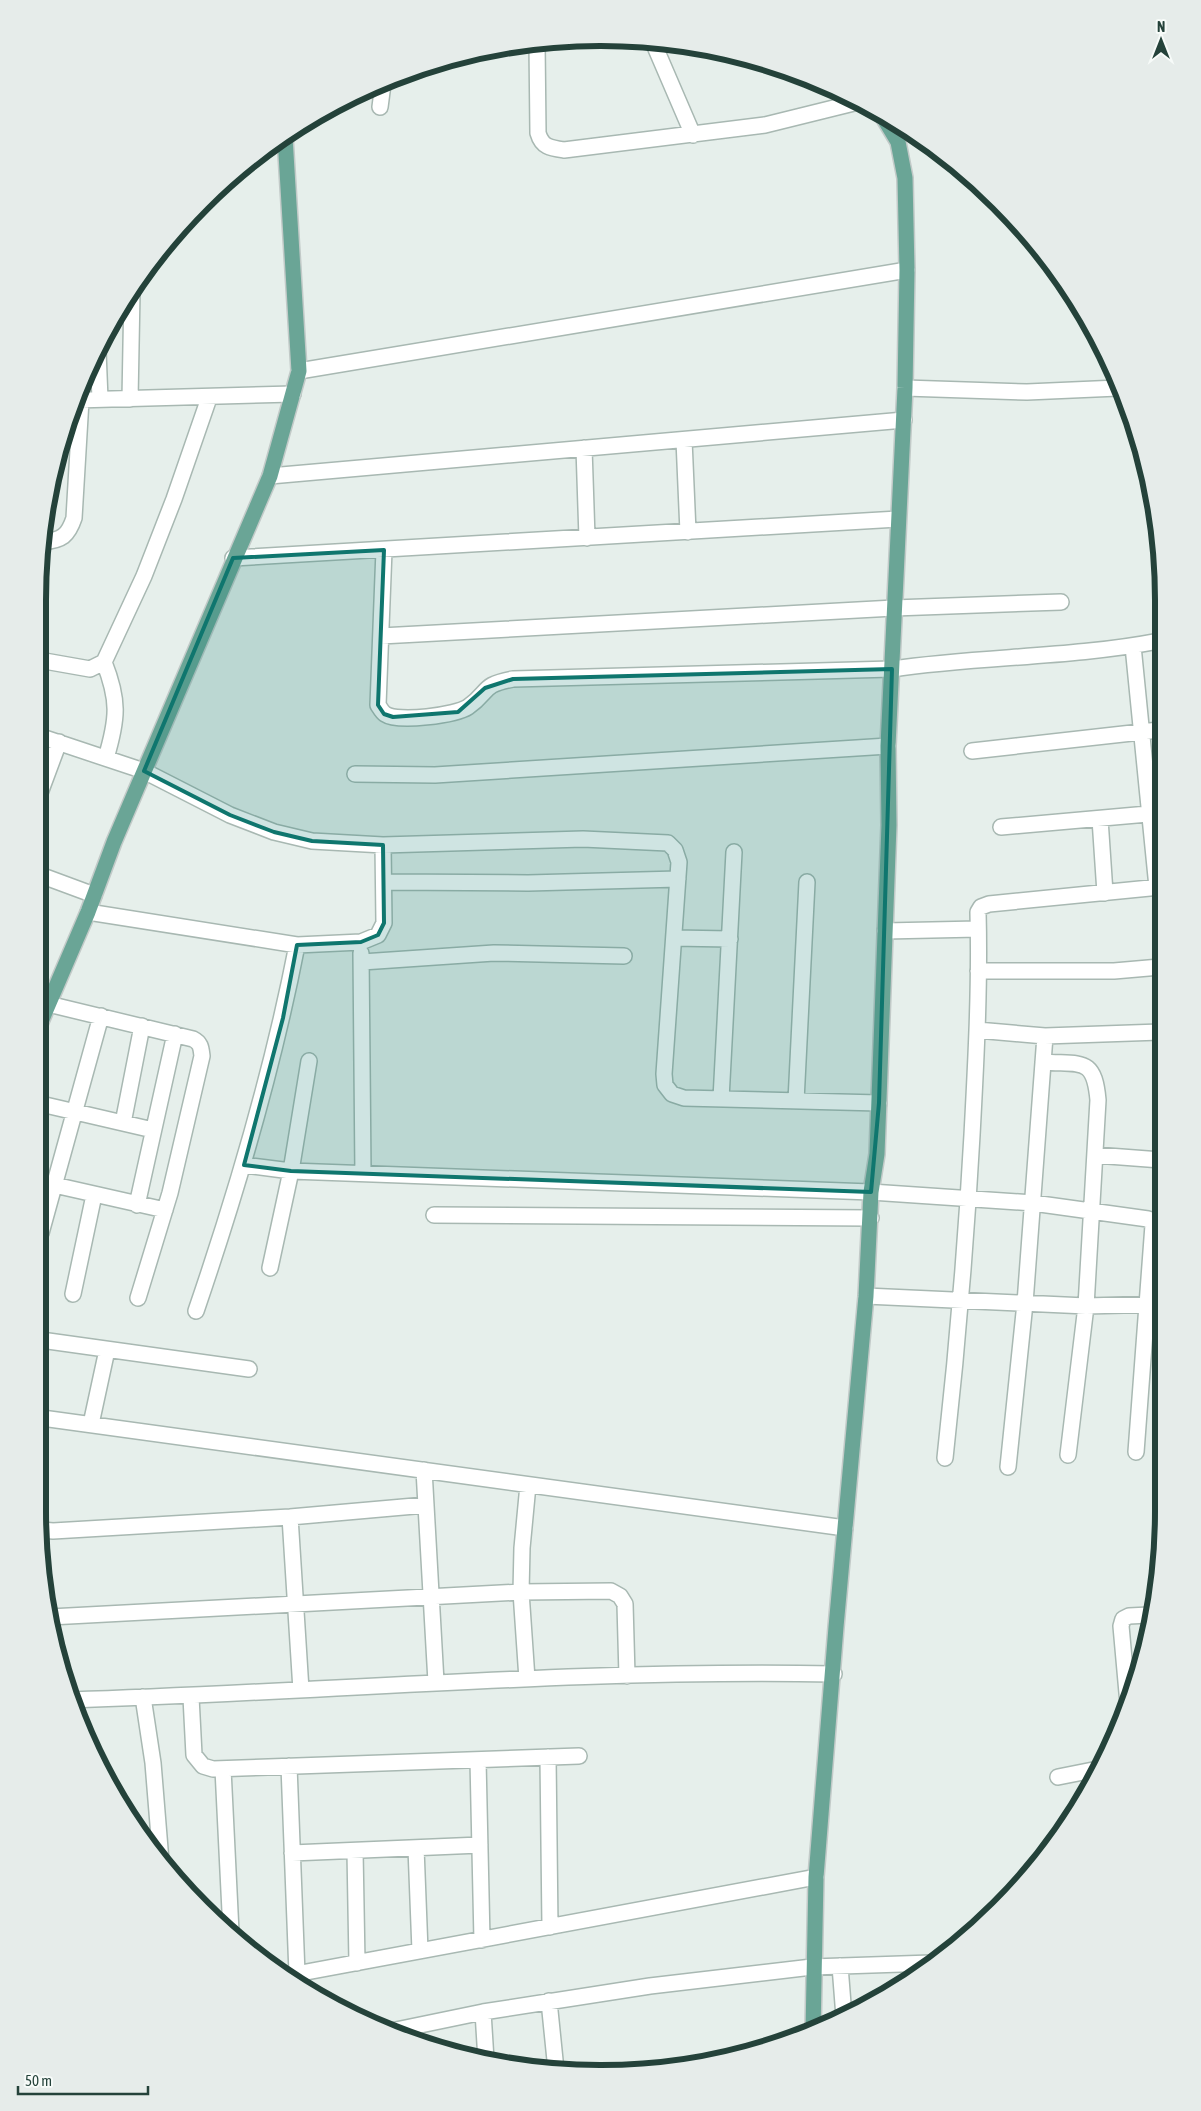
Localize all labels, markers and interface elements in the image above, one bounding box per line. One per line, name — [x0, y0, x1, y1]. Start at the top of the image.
north arrow — [1136, 15, 1186, 65]
text: N — [1157, 19, 1165, 35]
scale bar — [18, 2064, 148, 2096]
text: 50 m — [25, 2072, 52, 2089]

